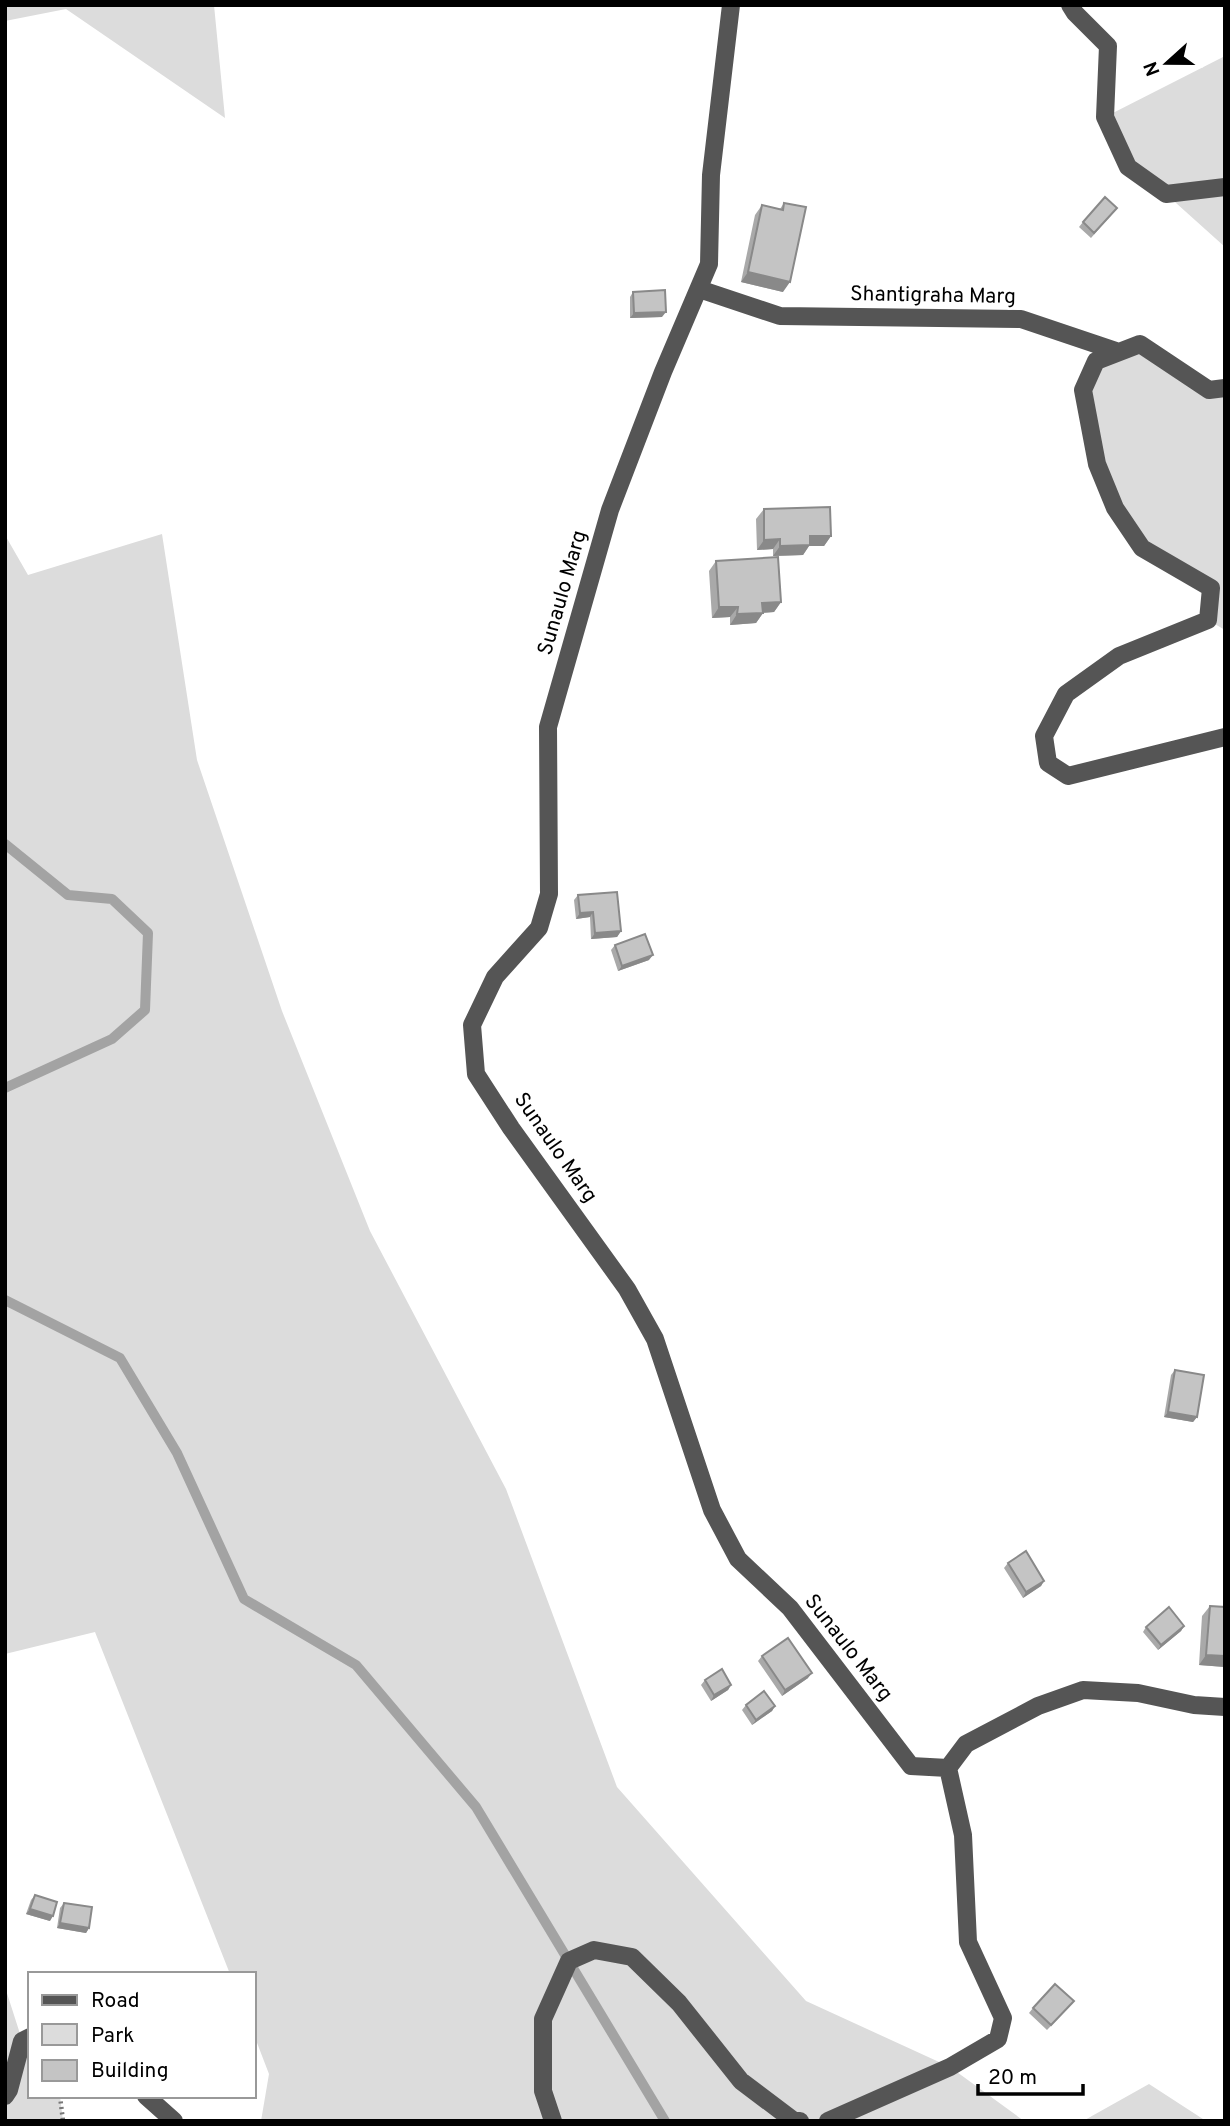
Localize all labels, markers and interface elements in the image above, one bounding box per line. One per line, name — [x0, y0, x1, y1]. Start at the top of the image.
north arrow — [1132, 28, 1202, 98]
text: N — [1139, 58, 1167, 79]
street label: Shantigraha Marg — [850, 281, 1016, 311]
street label: Sunaulo Marg — [532, 527, 594, 659]
street label: Sunaulo Marg — [507, 1088, 603, 1208]
street label: Sunaulo Marg — [798, 1589, 898, 1707]
legend — [28, 1972, 256, 2098]
text: Road — [91, 1988, 140, 2015]
text: Park — [91, 2023, 134, 2050]
scale bar — [978, 2052, 1083, 2096]
text: Building — [91, 2058, 169, 2085]
text: 20 m — [988, 2065, 1037, 2092]

